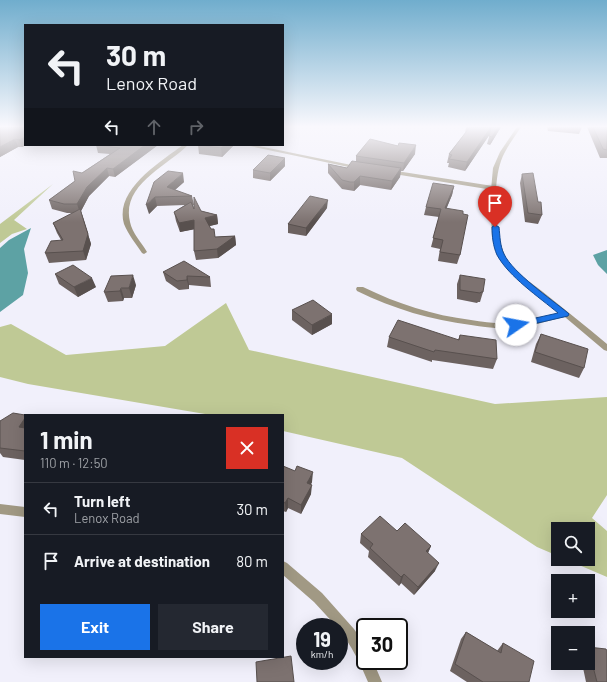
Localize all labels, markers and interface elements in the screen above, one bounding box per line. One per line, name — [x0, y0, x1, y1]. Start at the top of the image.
text: 30 m — [106, 38, 166, 72]
icon: left — [40, 40, 92, 92]
text: Lenox Road — [106, 72, 197, 94]
icon: left — [101, 116, 123, 138]
icon: ahead — [143, 116, 165, 138]
icon: right — [185, 116, 207, 138]
pin — [478, 186, 512, 227]
icon: arrive — [484, 192, 506, 214]
position arrow — [495, 304, 537, 346]
text: 1 min — [40, 425, 93, 454]
button: close — [226, 427, 268, 469]
text: 110 m · 12:50 — [40, 455, 108, 471]
text: Turn left — [74, 492, 130, 510]
icon: left — [40, 498, 62, 520]
text: 30 m — [236, 500, 268, 518]
text: Lenox Road — [74, 510, 140, 526]
map controls — [551, 522, 595, 670]
button: search — [551, 522, 595, 566]
icon: arrive — [40, 550, 62, 572]
text: Arrive at destination — [74, 552, 210, 570]
text: 80 m — [236, 552, 268, 570]
button: + — [551, 574, 595, 618]
button: Exit — [40, 604, 150, 650]
button: Share — [158, 604, 268, 650]
speed limit sign: 30 — [356, 618, 408, 670]
button: − — [551, 626, 595, 670]
text: 19 — [313, 627, 331, 651]
text: km/h — [311, 648, 333, 660]

